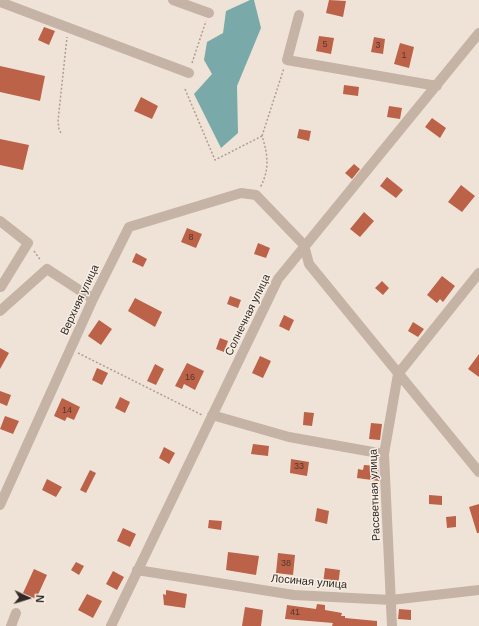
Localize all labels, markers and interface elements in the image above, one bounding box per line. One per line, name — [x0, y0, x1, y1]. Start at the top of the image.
house number: 5 — [322, 40, 328, 50]
house number: 3 — [375, 41, 381, 51]
house number: 1 — [401, 51, 407, 61]
house number: 8 — [188, 233, 194, 243]
street label: Верхняя улица — [58, 263, 102, 337]
street label: Солнечная улица — [223, 272, 273, 358]
house number: 16 — [185, 373, 195, 383]
house number: 14 — [62, 406, 72, 416]
street label: Рассветная улица — [367, 449, 383, 541]
house number: 33 — [294, 462, 304, 472]
house number: 38 — [281, 559, 291, 569]
street label: Лосиная улица — [270, 572, 348, 592]
north arrow — [8, 578, 48, 618]
text: N — [34, 594, 46, 603]
house number: 41 — [290, 608, 300, 618]

